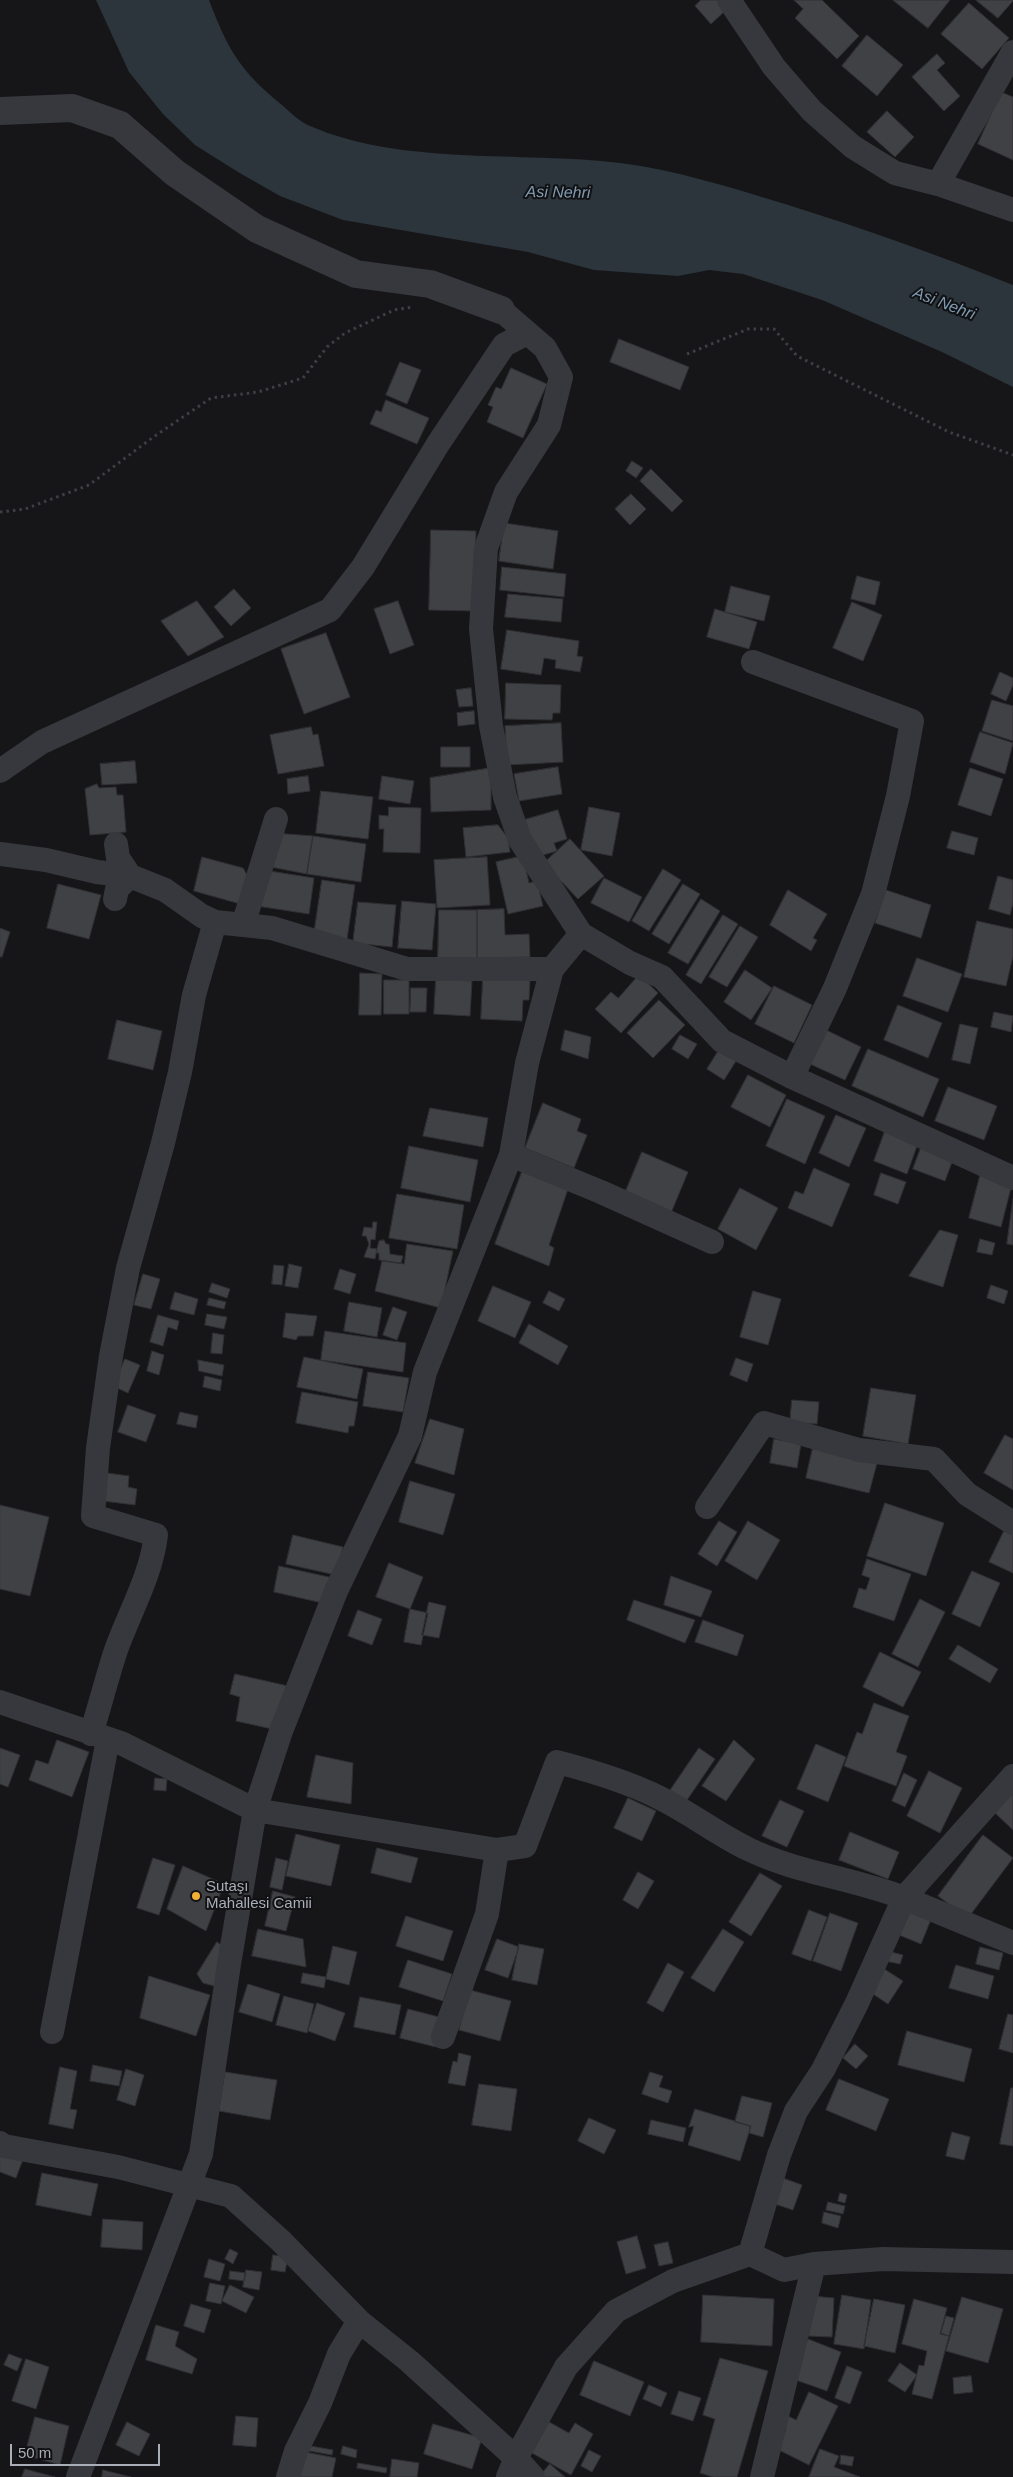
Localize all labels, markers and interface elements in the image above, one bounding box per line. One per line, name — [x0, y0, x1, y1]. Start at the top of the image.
water label: Asi Nehri — [525, 183, 591, 203]
water label: Asi Nehri — [910, 283, 978, 325]
place label: Sutaşı Mahallesi Camii — [206, 1878, 312, 1913]
marker: Sutaşı Mahallesi Camii — [190, 1890, 202, 1902]
scale bar — [12, 2434, 162, 2466]
text: 50 m — [18, 2444, 51, 2461]

